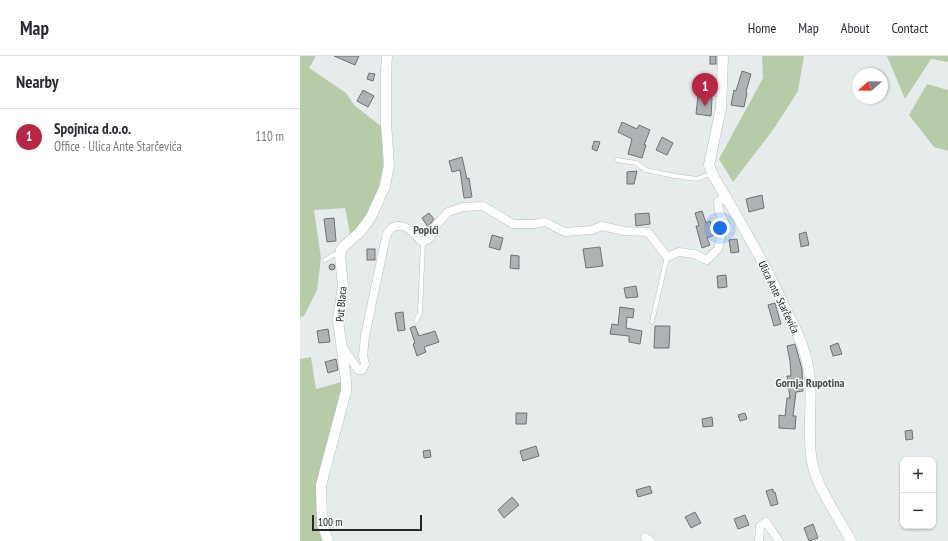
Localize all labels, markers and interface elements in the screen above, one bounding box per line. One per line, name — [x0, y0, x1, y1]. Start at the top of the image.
text: Map — [20, 16, 49, 40]
text: Home — [748, 19, 776, 37]
text: Map — [798, 19, 819, 37]
text: About — [841, 19, 870, 37]
text: Contact — [892, 19, 928, 37]
north arrow — [852, 68, 888, 104]
text: Nearby — [16, 71, 59, 93]
pin: 1 — [692, 73, 718, 106]
text: Spojnica d.o.o. — [54, 119, 131, 138]
text: 1 — [26, 128, 32, 145]
text: 110 m — [255, 128, 284, 145]
text: Office · Ulica Ante Starčevića — [54, 138, 182, 155]
your location — [710, 218, 730, 238]
district label: Popići — [413, 222, 439, 237]
street label: Ulica Ante Starčevića — [755, 258, 803, 336]
street label: Put Blaca — [332, 286, 350, 322]
district label: Gornja Rupotina — [775, 375, 845, 390]
map controls — [900, 457, 936, 529]
button: + — [900, 457, 936, 493]
button: − — [900, 493, 936, 529]
scale bar — [312, 513, 422, 532]
text: 100 m — [318, 515, 342, 529]

